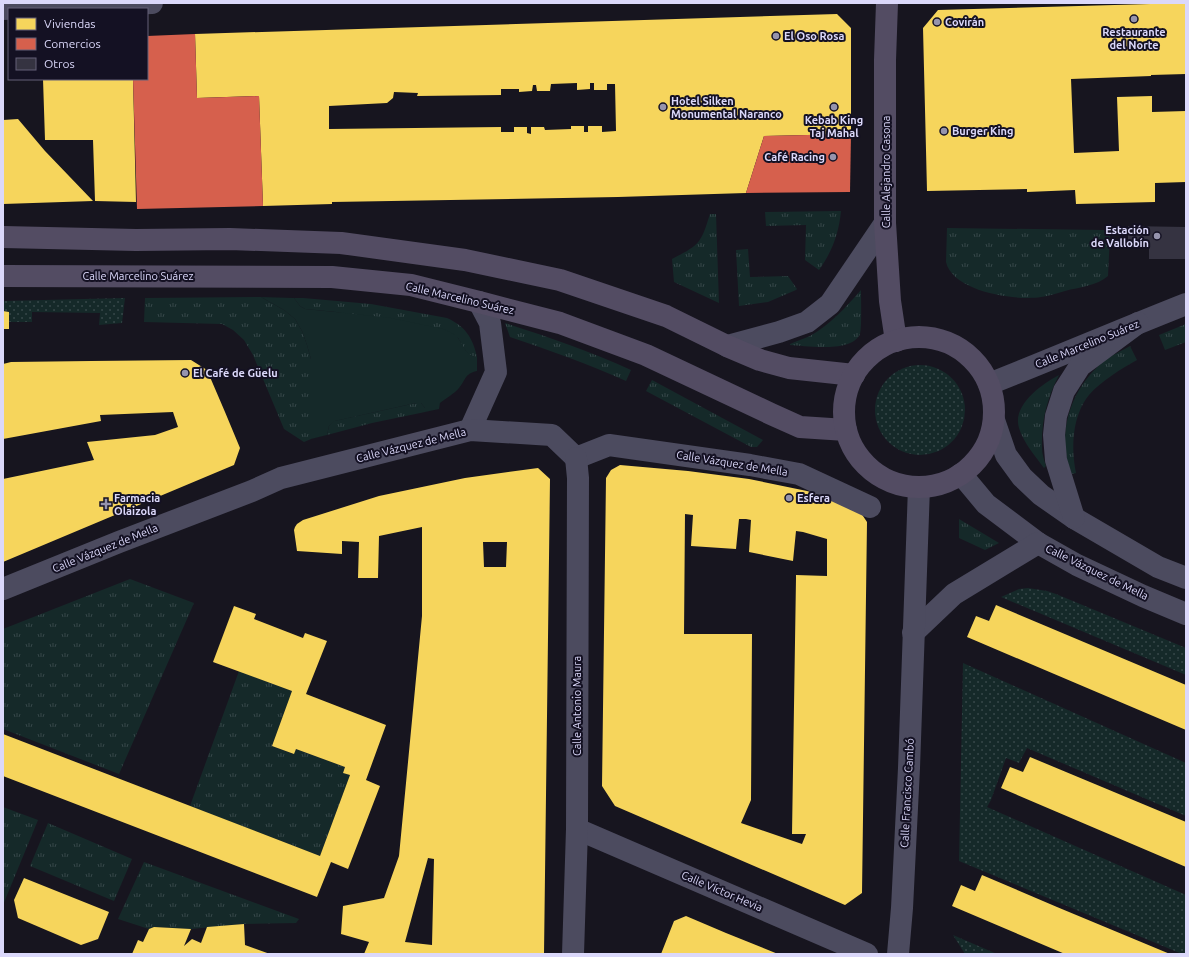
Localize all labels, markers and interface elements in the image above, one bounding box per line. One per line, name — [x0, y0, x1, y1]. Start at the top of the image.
legend — [8, 8, 148, 80]
marker: Restaurante del Norte — [1129, 14, 1139, 24]
place label: Covirán — [945, 16, 984, 28]
text: Viviendas — [44, 17, 96, 30]
marker: Covirán — [932, 17, 942, 27]
place label: Restaurante del Norte — [1102, 26, 1166, 51]
place label: El Oso Rosa — [784, 30, 844, 42]
marker: El Oso Rosa — [771, 31, 781, 41]
text: Comercios — [44, 37, 101, 50]
text: Otros — [44, 57, 75, 70]
place label: Hotel Silken Monumental Naranco — [671, 95, 782, 120]
marker: Hotel Silken Monumental Naranco — [658, 102, 668, 112]
marker: Kebab King Taj Mahal — [829, 102, 839, 112]
place label: Kebab King Taj Mahal — [805, 114, 863, 139]
street label: Calle Alejandro Casona — [880, 116, 892, 228]
place label: Burger King — [952, 125, 1014, 137]
marker: Burger King — [939, 126, 949, 136]
place label: Café Racing — [764, 151, 825, 163]
marker: Café Racing — [828, 152, 838, 162]
place label: Estación de Vallobín — [1091, 224, 1149, 249]
marker: Estación de Vallobín — [1152, 231, 1162, 241]
street label: Calle Marcelino Suárez — [82, 270, 194, 282]
street label: Calle Marcelino Suárez — [405, 280, 515, 316]
street label: Calle Marcelino Suárez — [1033, 318, 1141, 370]
place label: El Café de Güelu — [193, 367, 278, 379]
marker: El Café de Güelu — [180, 368, 190, 378]
street label: Calle Vázquez de Mella — [355, 426, 467, 464]
street label: Calle Vázquez de Mella — [675, 448, 789, 478]
place label: Farmacia Olaizola — [114, 492, 160, 517]
place label: Esfera — [797, 492, 830, 504]
marker: Esfera — [784, 493, 794, 503]
marker: Farmacia Olaizola — [101, 499, 111, 509]
street label: Calle Vázquez de Mella — [51, 521, 159, 575]
street label: Calle Vázquez de Mella — [1044, 542, 1150, 602]
street label: Calle Antonio Maura — [571, 656, 583, 756]
street label: Calle Francisco Cambó — [898, 738, 916, 848]
street label: Calle Víctor Hevia — [680, 869, 764, 913]

